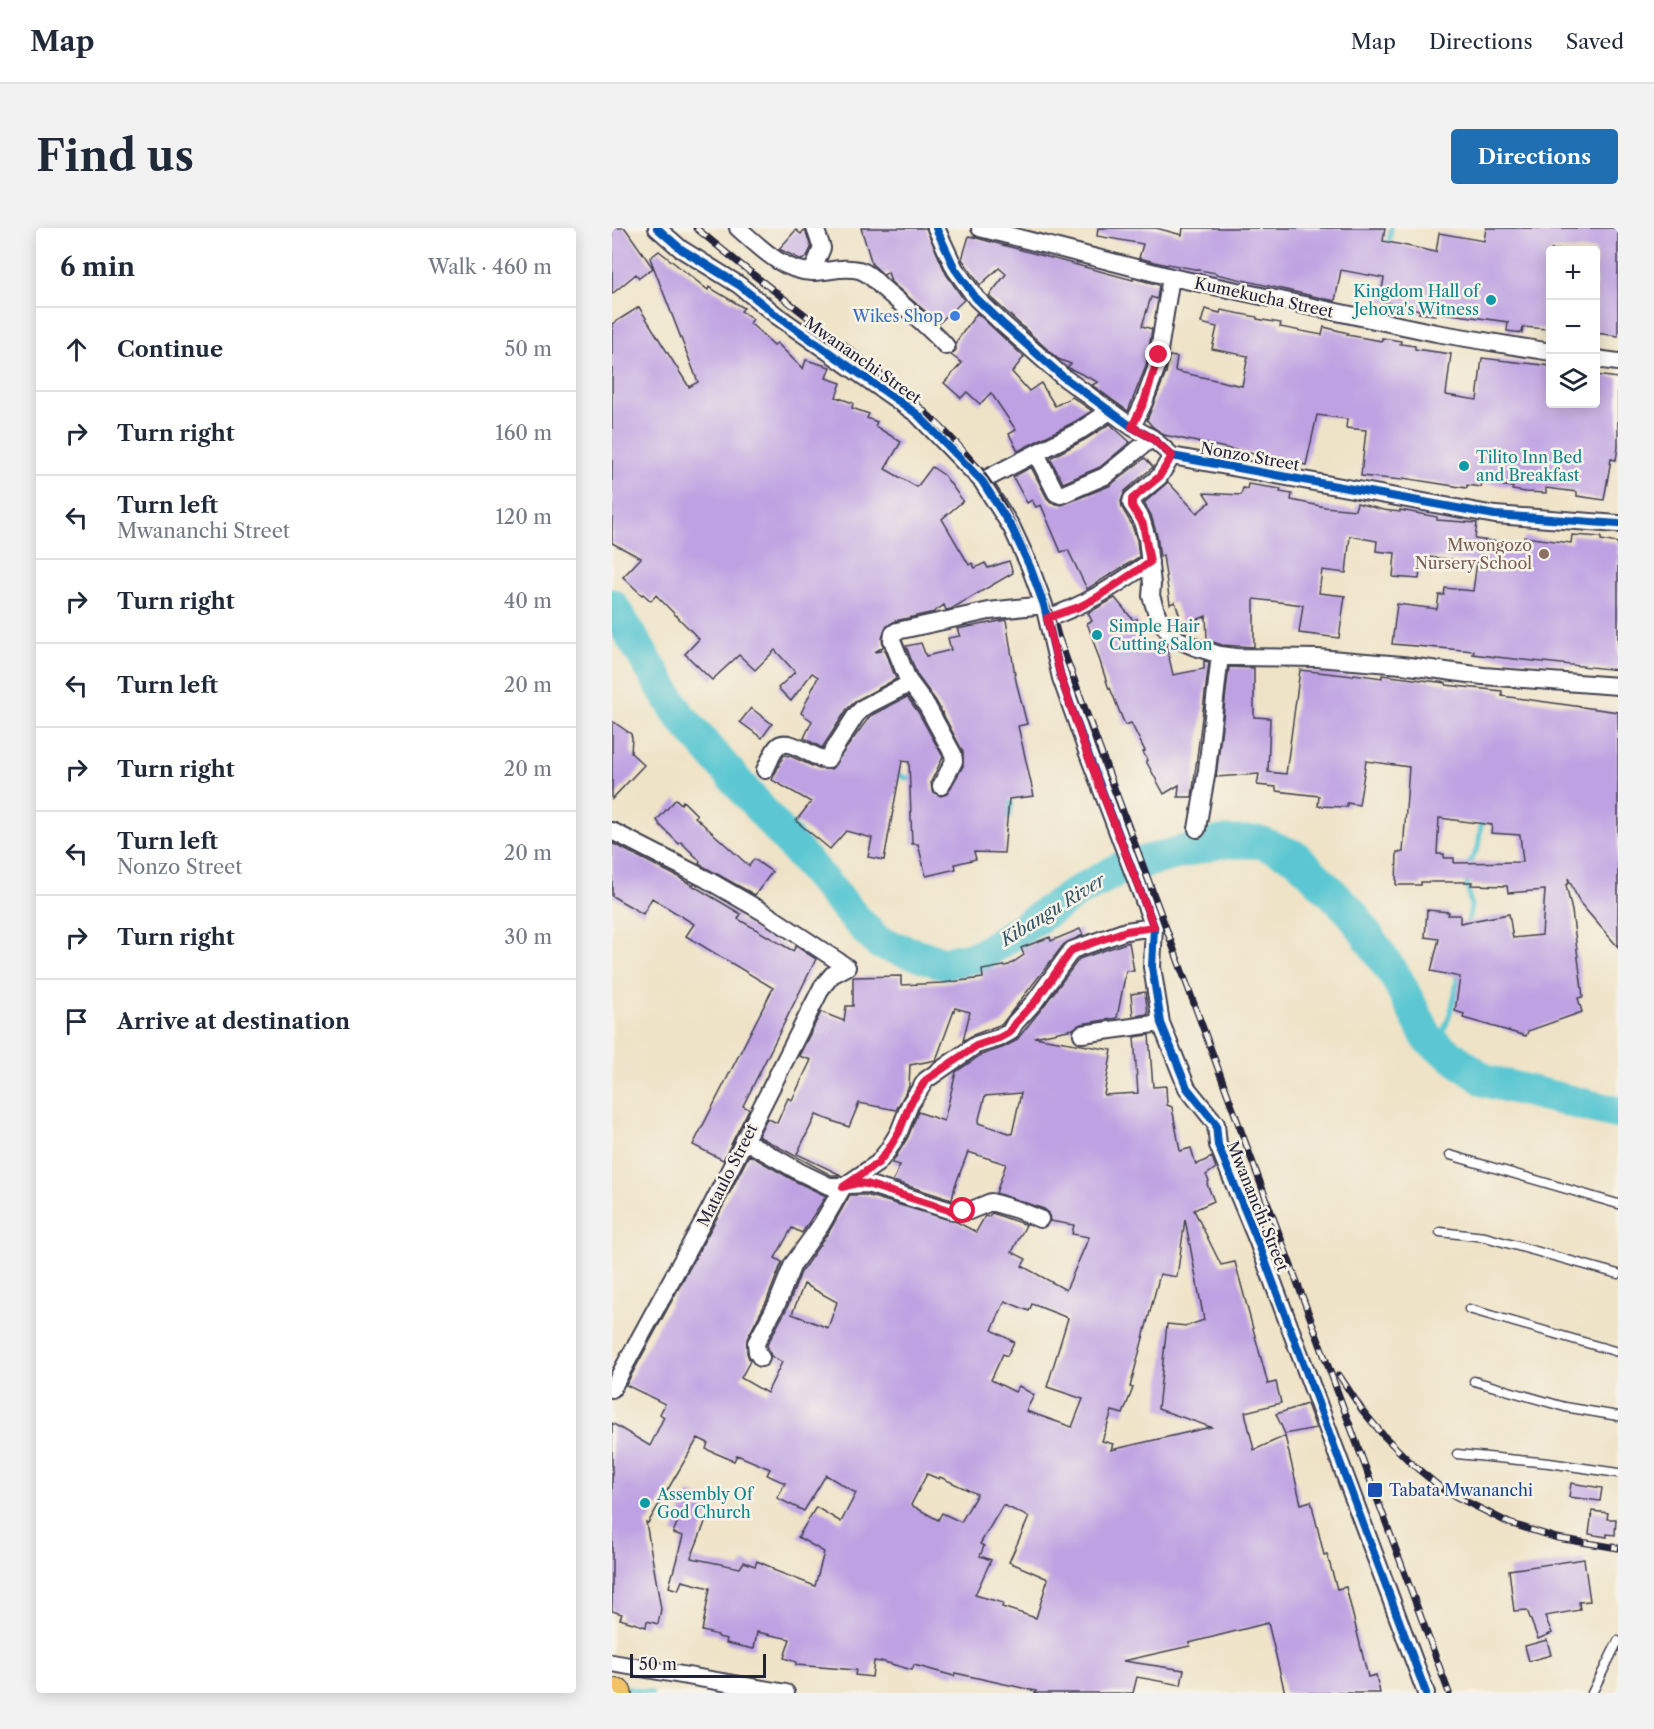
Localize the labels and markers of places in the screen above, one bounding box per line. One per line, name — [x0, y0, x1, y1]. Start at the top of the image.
place label: Kingdom Hall of Jehova's Witness — [1351, 281, 1481, 319]
marker: Kingdom Hall of Jehova's Witness — [1484, 293, 1498, 307]
place label: Wikes Shop — [852, 306, 943, 326]
marker: Wikes Shop — [948, 309, 962, 323]
place label: Tilito Inn Bed and Breakfast — [1476, 447, 1582, 485]
marker: Tilito Inn Bed and Breakfast — [1457, 459, 1471, 473]
place label: Mwongozo Nursery School — [1415, 535, 1532, 573]
marker: Mwongozo Nursery School — [1537, 547, 1551, 561]
place label: Simple Hair Cutting Salon — [1109, 616, 1213, 654]
marker: Simple Hair Cutting Salon — [1090, 628, 1104, 642]
place label: Tabata Mwananchi — [1389, 1480, 1533, 1500]
marker: Tabata Mwananchi — [1366, 1481, 1384, 1499]
place label: Assembly Of God Church — [656, 1484, 755, 1522]
marker: Assembly Of God Church — [638, 1496, 652, 1510]

